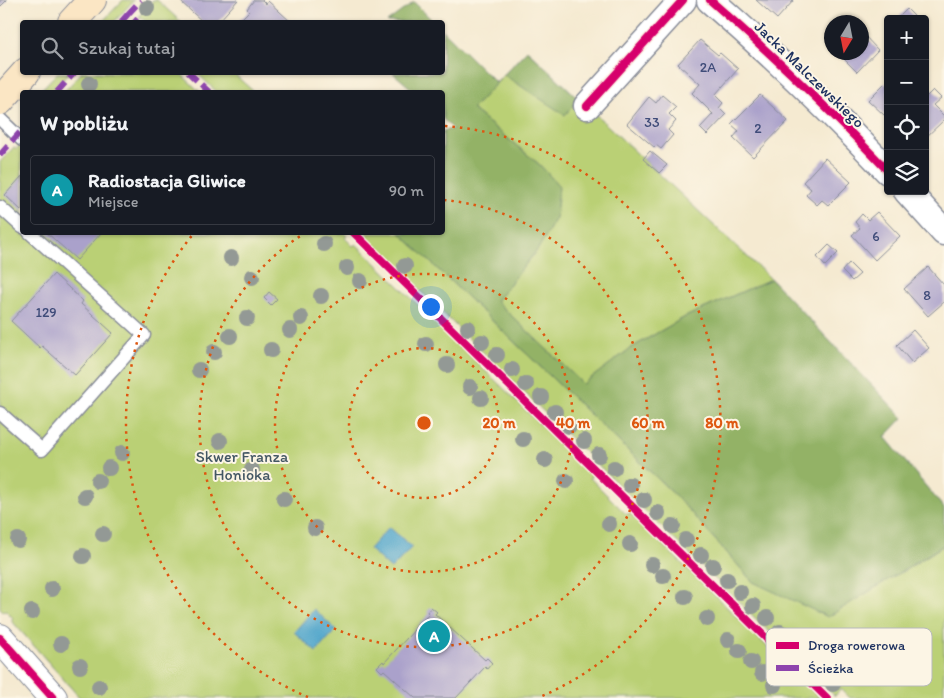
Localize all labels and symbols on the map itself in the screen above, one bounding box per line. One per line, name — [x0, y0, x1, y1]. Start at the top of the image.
north arrow — [824, 15, 869, 60]
street label: Jacka Malczewskiego — [751, 17, 869, 132]
house number: 2A — [700, 59, 716, 76]
house number: 33 — [644, 114, 660, 131]
house number: 2 — [754, 120, 762, 137]
house number: 6 — [872, 228, 880, 245]
house number: 8 — [923, 287, 931, 304]
your location — [418, 294, 444, 320]
house number: 129 — [35, 304, 57, 321]
centre of rings — [415, 414, 433, 432]
text: 20 m — [482, 414, 516, 432]
text: 40 m — [556, 414, 591, 432]
text: 60 m — [631, 414, 665, 432]
text: 80 m — [705, 414, 739, 432]
park label: Skwer Franza Honioka — [196, 447, 289, 484]
pin: A — [418, 617, 450, 655]
legend — [766, 628, 932, 686]
text: Droga rowerowa — [808, 637, 906, 654]
text: Ścieżka — [808, 660, 854, 677]

